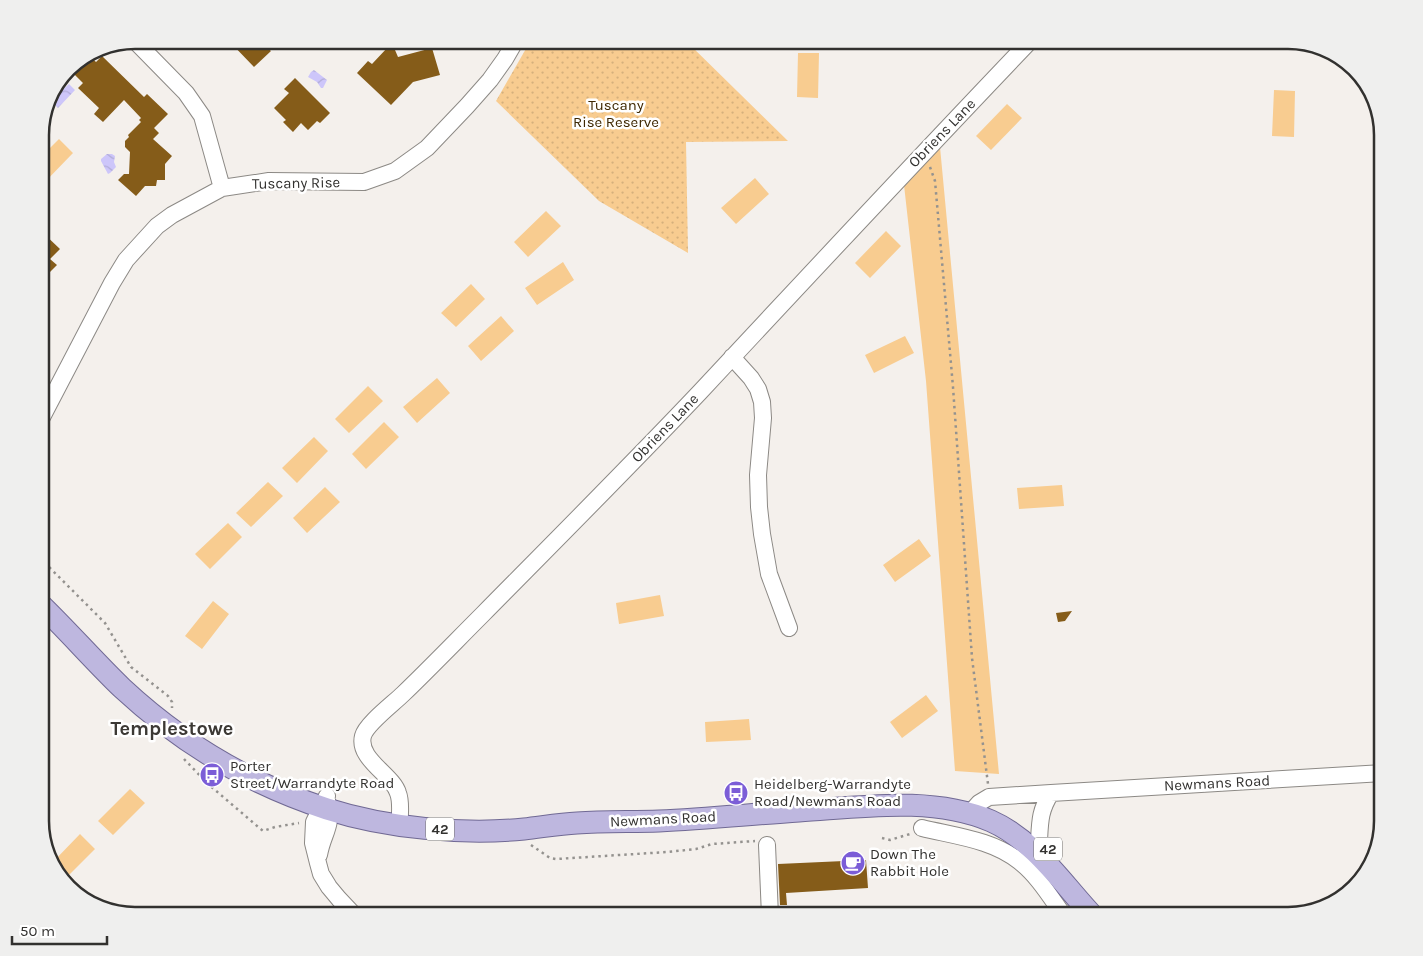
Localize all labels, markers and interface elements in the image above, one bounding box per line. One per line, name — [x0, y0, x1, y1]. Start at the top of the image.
street label: Obriens Lane — [905, 95, 979, 171]
park label: Tuscany Rise Reserve — [573, 96, 659, 131]
street label: Tuscany Rise — [252, 173, 340, 193]
street label: Obriens Lane — [628, 390, 702, 466]
district label: Templestowe — [111, 717, 233, 740]
place label: Porter Street/Warrandyte Road — [230, 757, 394, 792]
bus stop icon: Porter Street/Warrandyte Road — [199, 762, 225, 788]
street label: Newmans Road — [1164, 771, 1270, 795]
place label: Heidelberg-Warrandyte Road/Newmans Road — [754, 775, 911, 810]
bus stop icon: Heidelberg-Warrandyte Road/Newmans Road — [723, 780, 749, 806]
street label: Newmans Road — [610, 807, 716, 831]
road number: 42 — [426, 818, 454, 841]
road number: 42 — [1034, 838, 1062, 861]
place label: Down The Rabbit Hole — [870, 845, 949, 880]
cafe icon: Down The Rabbit Hole — [840, 850, 866, 876]
scale bar — [12, 914, 108, 946]
text: 50 m — [20, 922, 55, 940]

